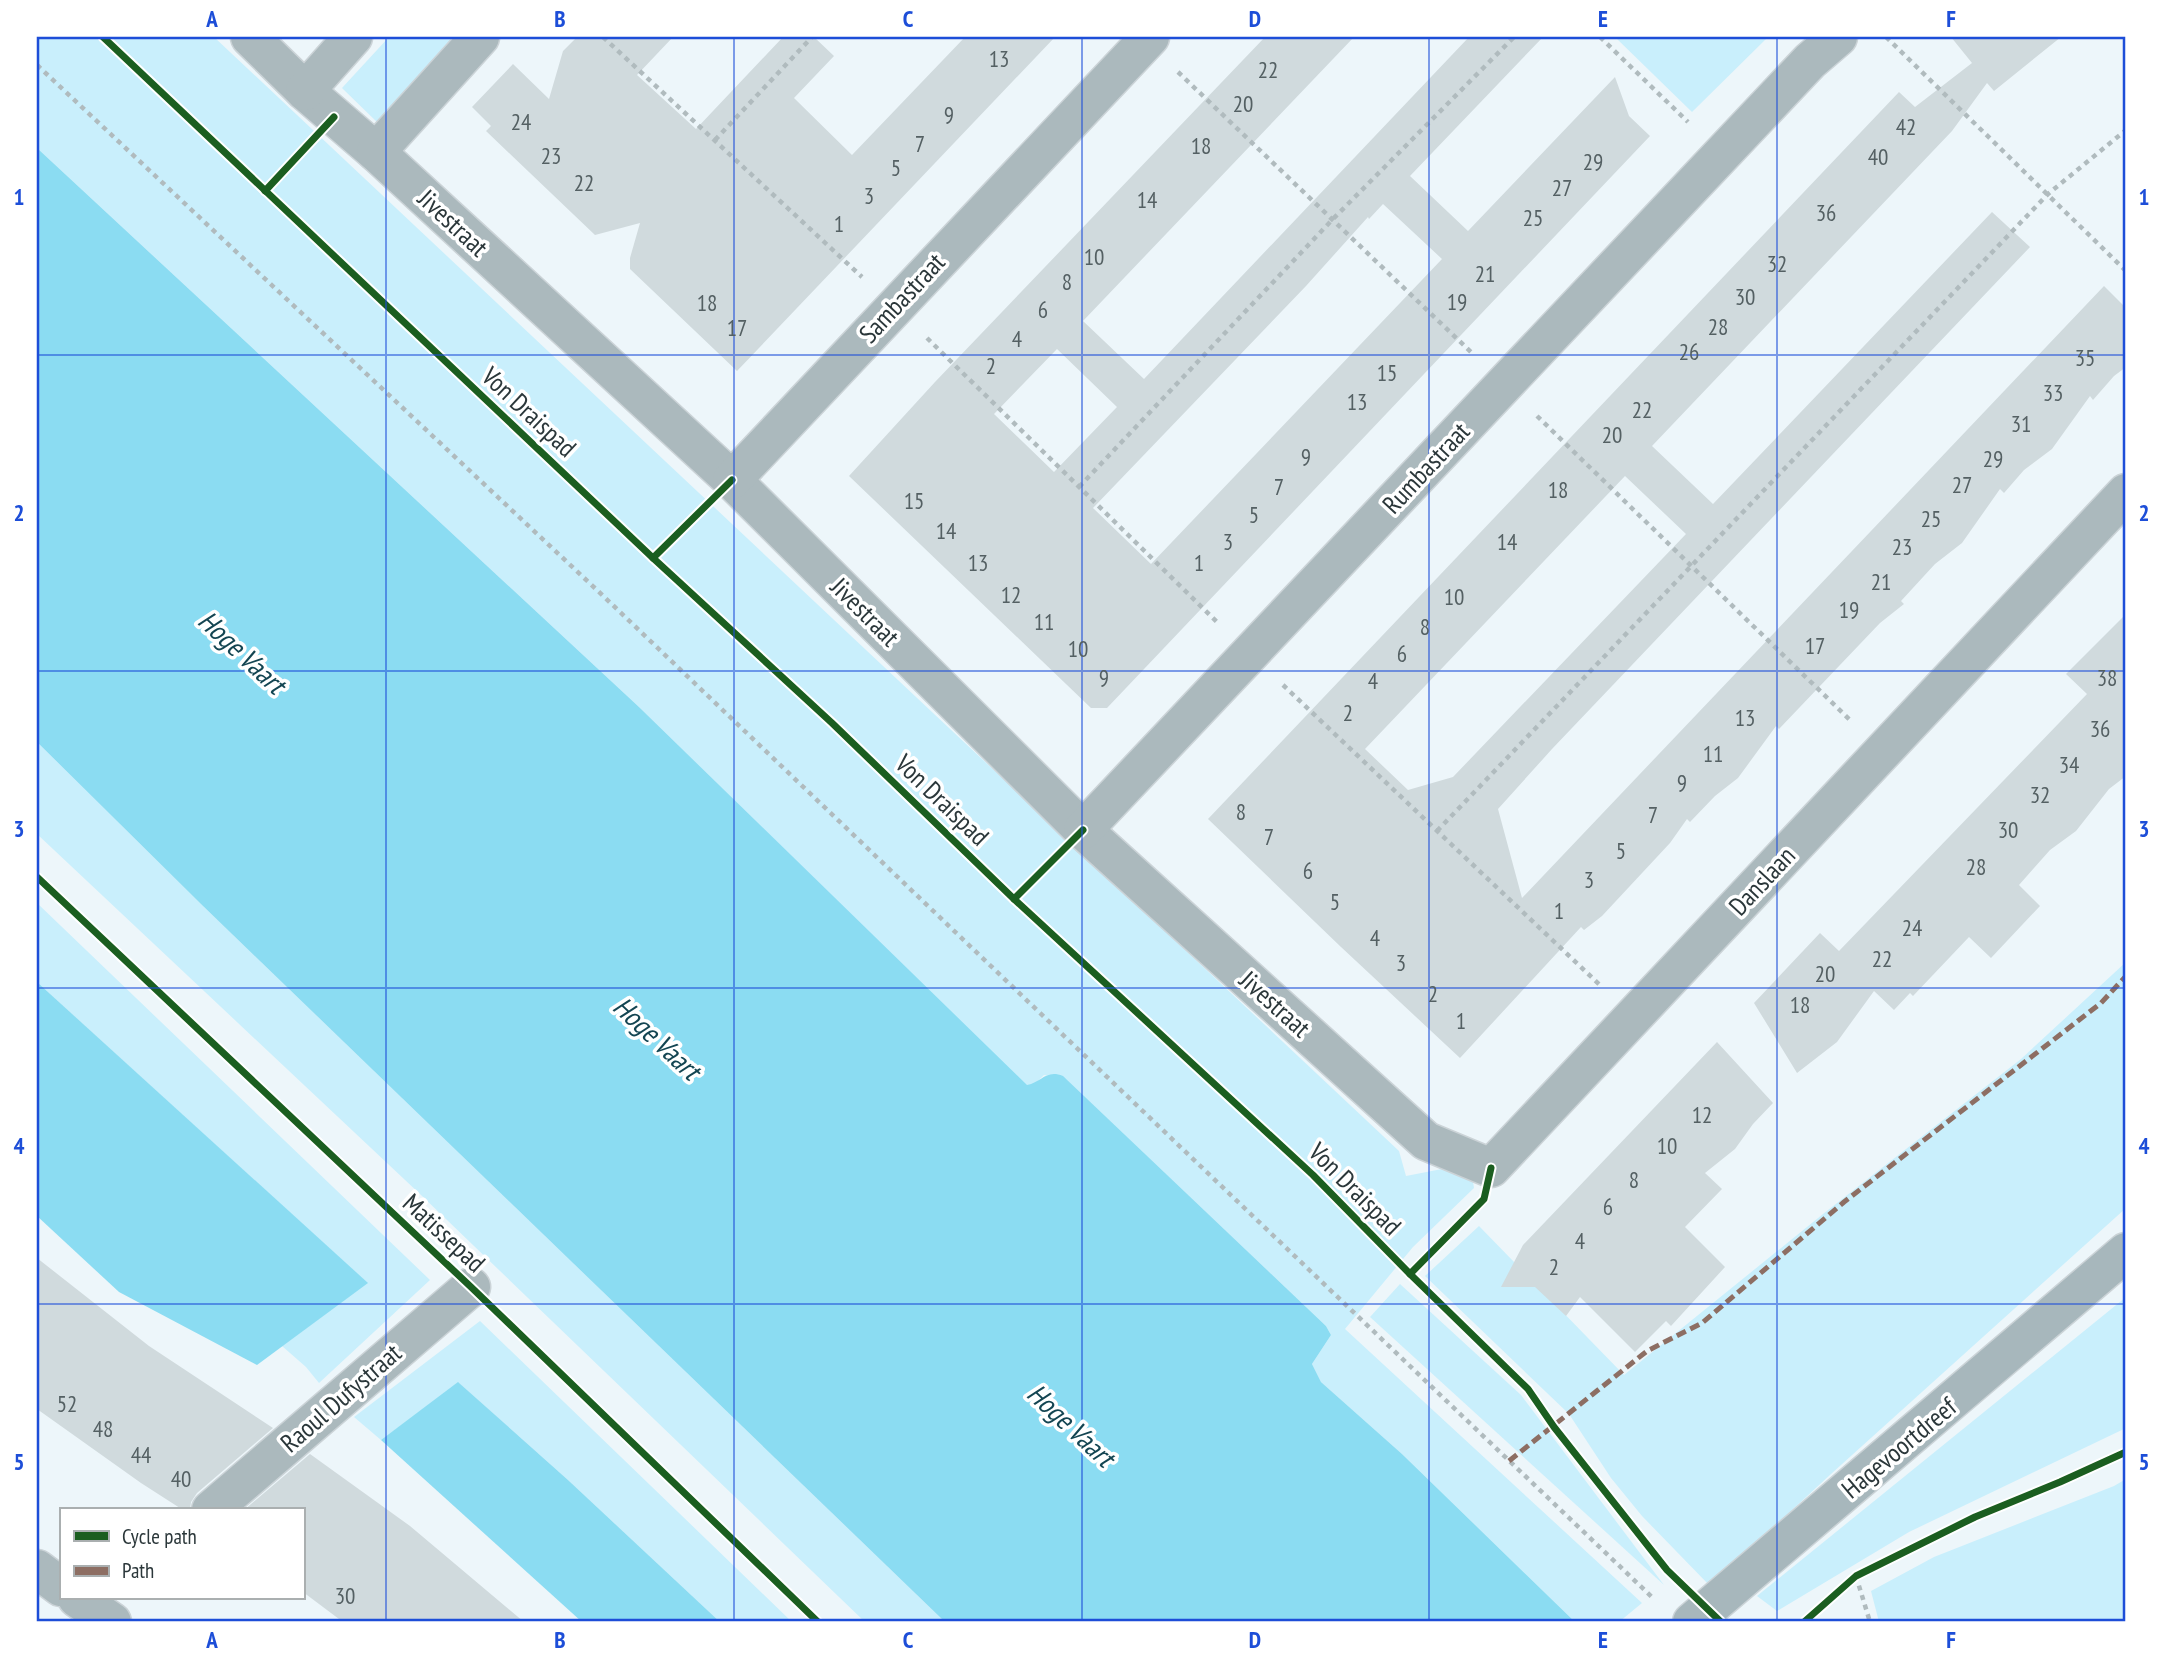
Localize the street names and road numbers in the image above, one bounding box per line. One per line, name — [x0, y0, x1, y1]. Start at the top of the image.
street label: Jivestraat — [411, 181, 495, 263]
street label: Sambastraat — [852, 246, 952, 350]
street label: Von Draispad — [474, 359, 584, 464]
street label: Rumbastraat — [1375, 415, 1476, 520]
street label: Jivestraat — [823, 570, 907, 653]
street label: Von Draispad — [888, 746, 996, 852]
street label: Danslaan — [1721, 839, 1802, 922]
street label: Jivestraat — [1232, 963, 1317, 1044]
street label: Von Draispad — [1301, 1135, 1409, 1242]
street label: Matissepad — [396, 1186, 493, 1279]
street label: Raoul Dufystraat — [273, 1336, 408, 1459]
street label: Hagevoortdreef — [1835, 1389, 1964, 1505]

